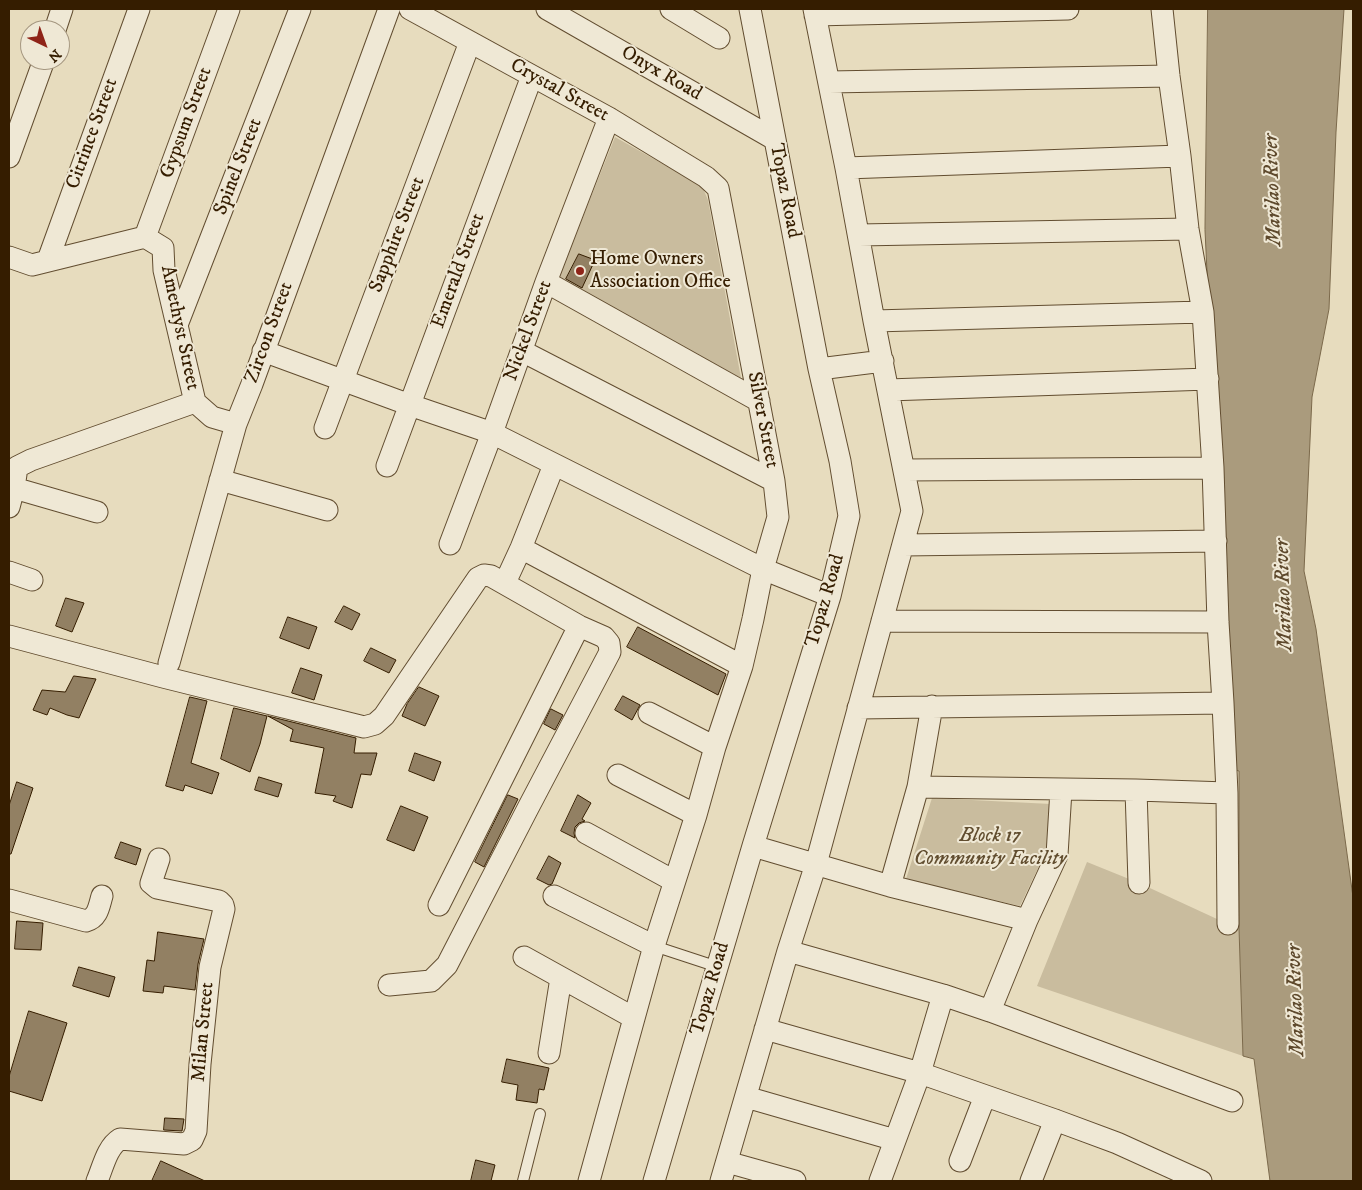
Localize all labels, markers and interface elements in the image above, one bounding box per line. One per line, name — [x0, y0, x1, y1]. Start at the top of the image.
north arrow — [20, 20, 70, 70]
street label: Onyx Road — [616, 41, 706, 107]
text: N — [44, 45, 65, 66]
street label: Crystal Street — [505, 54, 613, 128]
street label: Gypsum Street — [156, 64, 218, 182]
street label: Citrince Street — [62, 75, 124, 193]
street label: Spinel Street — [210, 115, 268, 219]
water label: Marilao River — [1259, 134, 1289, 246]
street label: Topaz Road — [763, 142, 805, 240]
street label: Sapphire Street — [365, 174, 431, 296]
street label: Emerald Street — [427, 210, 491, 332]
place label: Home Owners Association Office — [590, 248, 731, 295]
street label: Amethyst Street — [154, 263, 204, 393]
marker: Home Owners Association Office — [574, 265, 586, 277]
street label: Nickel Street — [500, 277, 558, 385]
street label: Zircon Street — [241, 279, 299, 387]
street label: Silver Street — [741, 370, 783, 470]
water label: Marilao River — [1270, 539, 1300, 651]
street label: Topaz Road — [801, 552, 851, 650]
park label: Block 17 Community Facility — [914, 825, 1066, 872]
street label: Topaz Road — [686, 940, 736, 1038]
water label: Marilao River — [1282, 944, 1312, 1056]
street label: Milan Street — [188, 981, 220, 1083]

